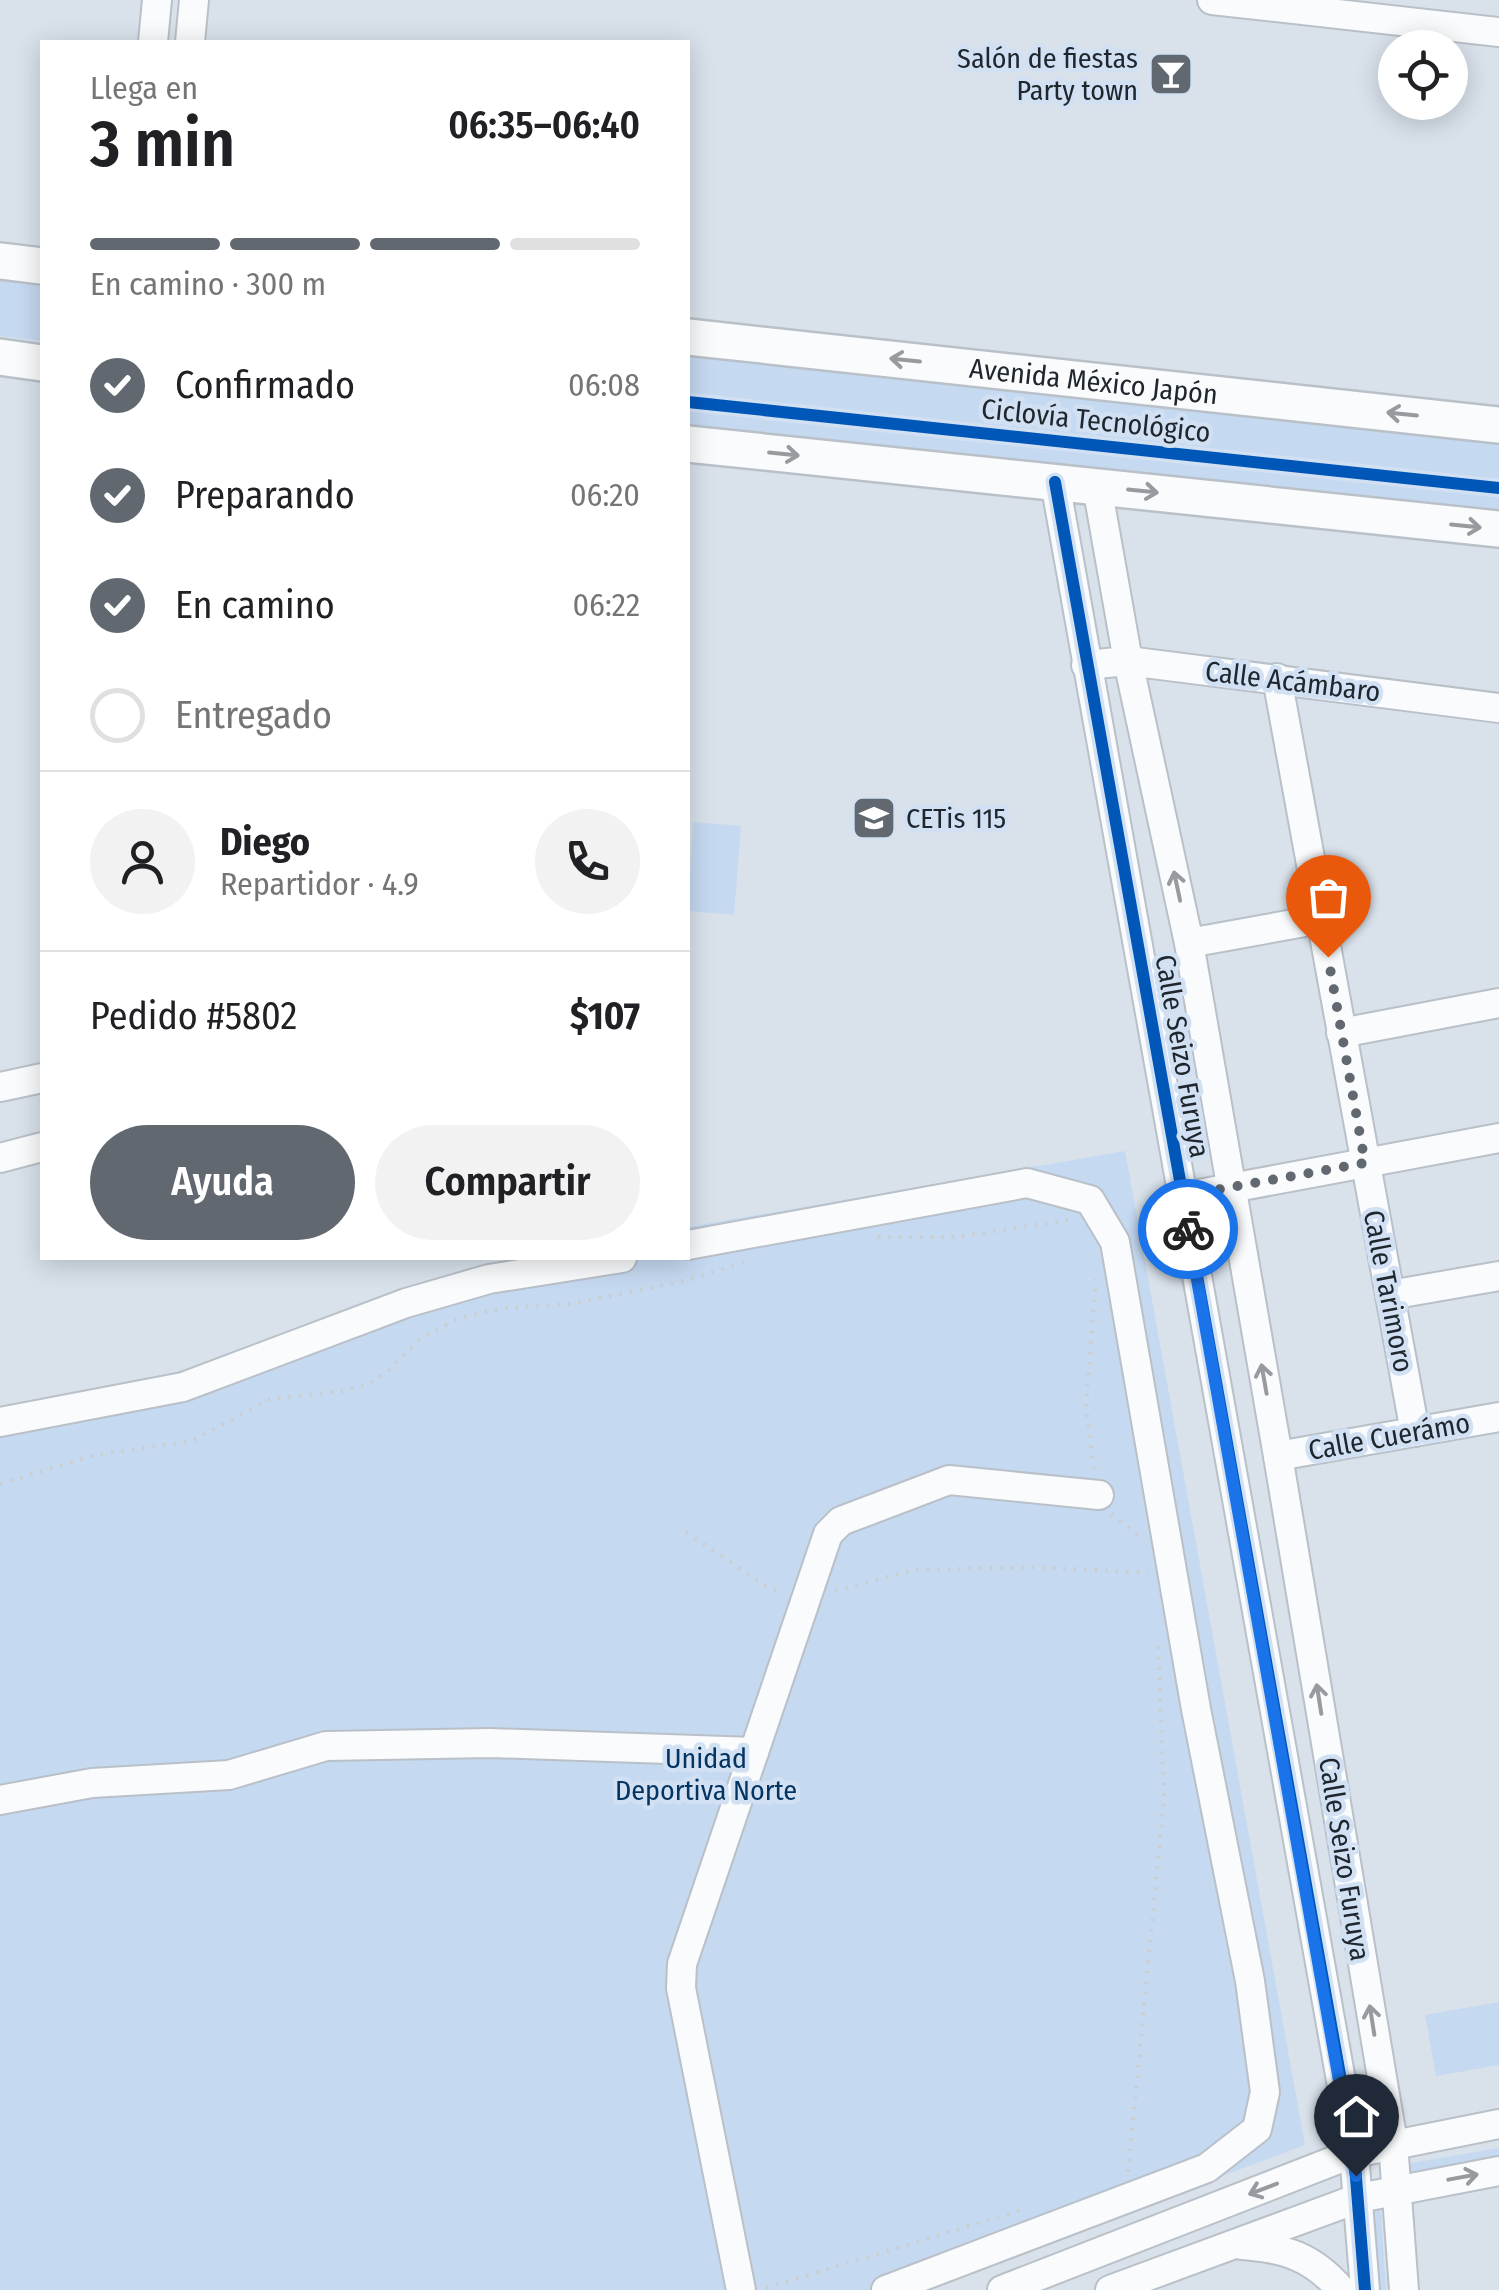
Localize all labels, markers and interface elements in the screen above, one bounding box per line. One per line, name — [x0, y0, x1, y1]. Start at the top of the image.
map controls — [1378, 30, 1468, 120]
button: locate — [1378, 30, 1468, 120]
place label: Salón de fiestas Party town — [957, 42, 1138, 107]
bar icon: Salón de fiestas Party town — [1148, 51, 1194, 97]
text: Llega en — [90, 69, 198, 107]
text: 06:35–06:40 — [448, 102, 640, 148]
text: 3 min — [90, 105, 235, 183]
text: En camino · 300 m — [90, 265, 326, 303]
one-way arrow — [889, 351, 922, 370]
street label: Avenida México Japón — [968, 352, 1219, 411]
icon: check — [90, 358, 145, 413]
text: Confirmado — [175, 362, 355, 408]
text: 06:08 — [568, 366, 640, 404]
street label: Ciclovía Tecnológico — [980, 392, 1212, 449]
one-way arrow — [1386, 404, 1419, 423]
one-way arrow — [768, 445, 800, 464]
icon: check — [90, 468, 145, 523]
text: Preparando — [175, 472, 355, 518]
text: 06:20 — [570, 476, 640, 514]
one-way arrow — [1126, 482, 1158, 501]
one-way arrow — [1449, 517, 1481, 536]
icon: check — [90, 578, 145, 633]
text: En camino — [175, 582, 335, 628]
text: 06:22 — [572, 586, 640, 624]
street label: Calle Acámbaro — [1203, 654, 1382, 709]
text: Entregado — [175, 692, 332, 738]
school or university icon: CETis 115 — [851, 795, 897, 841]
place label: CETis 115 — [906, 802, 1006, 835]
button: person — [90, 809, 195, 914]
button: phone — [535, 809, 640, 914]
text: Diego — [220, 819, 310, 865]
pin — [1286, 855, 1371, 958]
text: Repartidor · 4.9 — [220, 865, 419, 903]
icon: bag — [1301, 870, 1356, 925]
one-way arrow — [1166, 871, 1185, 903]
street label: Calle Seizo Furuya — [1148, 952, 1217, 1160]
text: Pedido #5802 — [90, 993, 297, 1039]
text: $107 — [570, 993, 640, 1039]
button: Ayuda — [90, 1125, 355, 1240]
button: Compartir — [375, 1125, 640, 1240]
courier — [1138, 1179, 1238, 1279]
icon: bike — [1161, 1202, 1216, 1257]
street label: Calle Tarimoro — [1357, 1207, 1420, 1375]
one-way arrow — [1254, 1363, 1273, 1395]
street label: Calle Cuerámo — [1306, 1406, 1472, 1467]
one-way arrow — [1309, 1683, 1328, 1716]
park label: Unidad Deportiva Norte — [615, 1742, 797, 1807]
street label: Calle Seizo Furuya — [1312, 1755, 1377, 1963]
one-way arrow — [1362, 2004, 1381, 2036]
pin — [1314, 2074, 1399, 2177]
icon: home — [1329, 2089, 1384, 2144]
one-way arrow — [1446, 2167, 1479, 2186]
one-way arrow — [1249, 2181, 1279, 2199]

